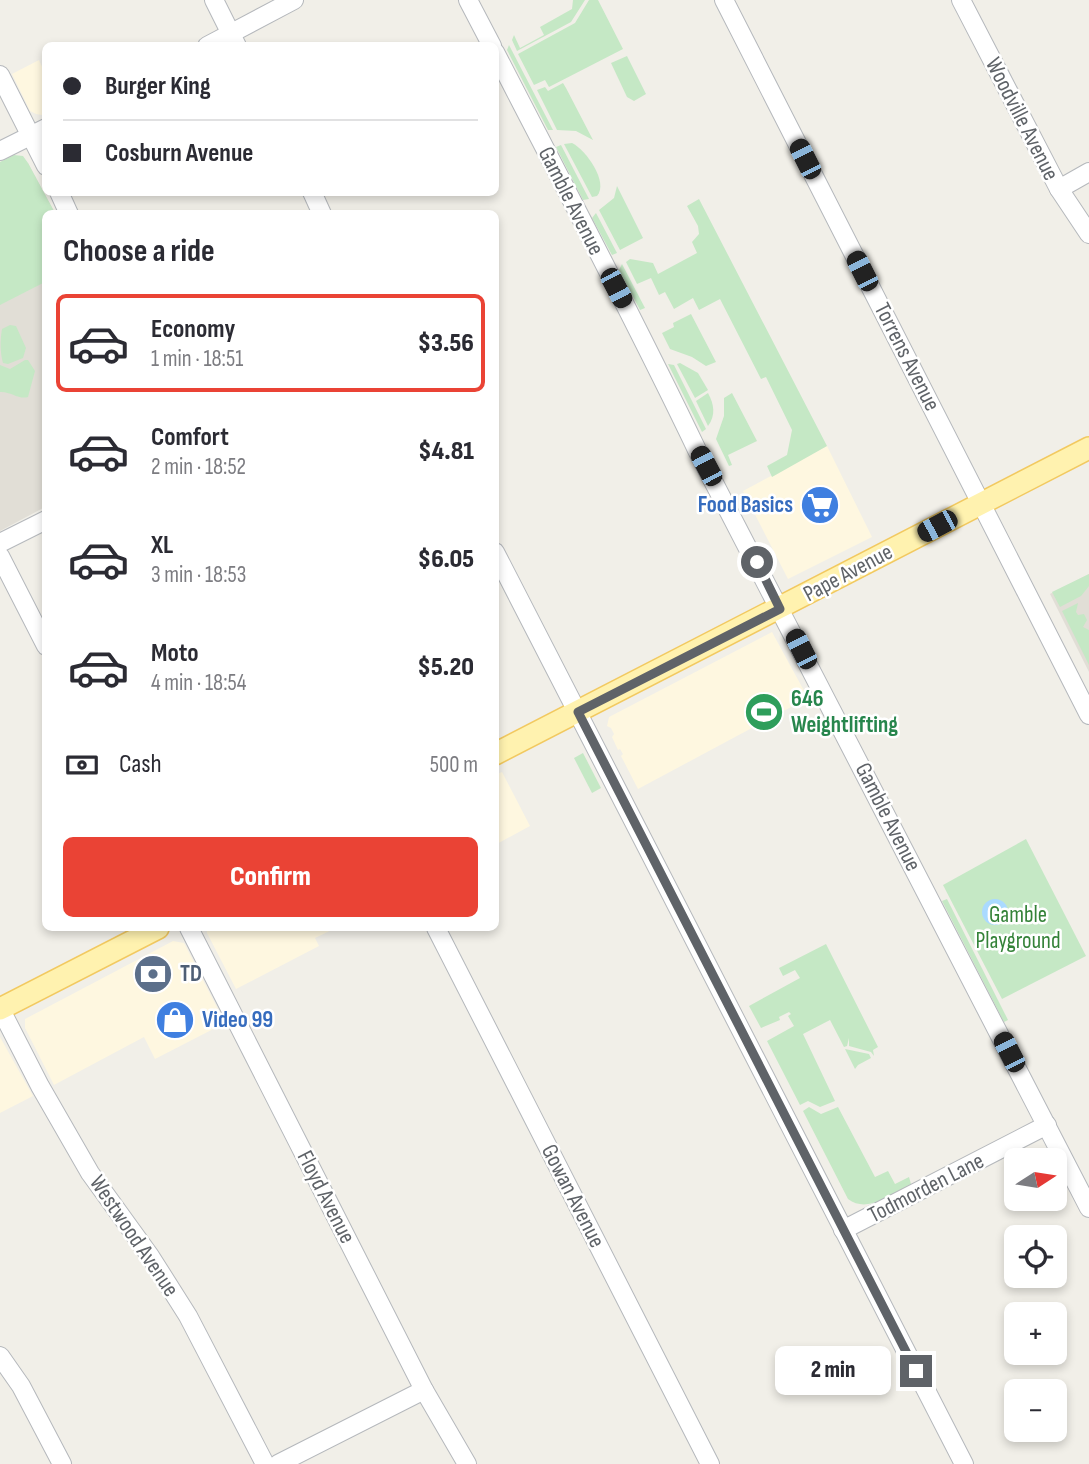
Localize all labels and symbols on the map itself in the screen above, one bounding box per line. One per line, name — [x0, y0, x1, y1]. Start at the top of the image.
street label: Woodville Avenue — [979, 53, 1065, 185]
car — [787, 136, 824, 182]
street label: Gamble Avenue — [532, 142, 610, 260]
car — [844, 248, 881, 294]
car — [597, 265, 636, 311]
street label: Torrens Avenue — [868, 298, 946, 416]
car — [687, 443, 726, 489]
supermarket icon: Food Basics — [799, 484, 841, 526]
place label: Food Basics — [698, 491, 793, 519]
car — [914, 507, 961, 545]
street label: Pape Avenue — [799, 538, 897, 608]
route start — [741, 546, 773, 578]
car — [783, 626, 820, 672]
place label: 646 Weightlifting — [791, 685, 898, 739]
sports icon: 646 Weightlifting — [743, 691, 785, 733]
street label: Gamble Avenue — [849, 758, 927, 876]
park label: Gamble Playground — [976, 901, 1061, 955]
bank icon: TD — [132, 953, 174, 995]
place label: TD — [180, 960, 202, 988]
shop icon: Video 99 — [154, 999, 196, 1041]
place label: Video 99 — [202, 1006, 273, 1034]
car — [991, 1029, 1028, 1075]
street label: Gowan Avenue — [535, 1140, 611, 1252]
street label: Floyd Avenue — [291, 1146, 361, 1248]
street label: Todmorden Lane — [863, 1147, 989, 1229]
north arrow — [1004, 1148, 1068, 1211]
street label: Westwood Avenue — [83, 1170, 185, 1302]
callout: 2 min — [776, 1346, 892, 1396]
route end — [900, 1355, 932, 1387]

